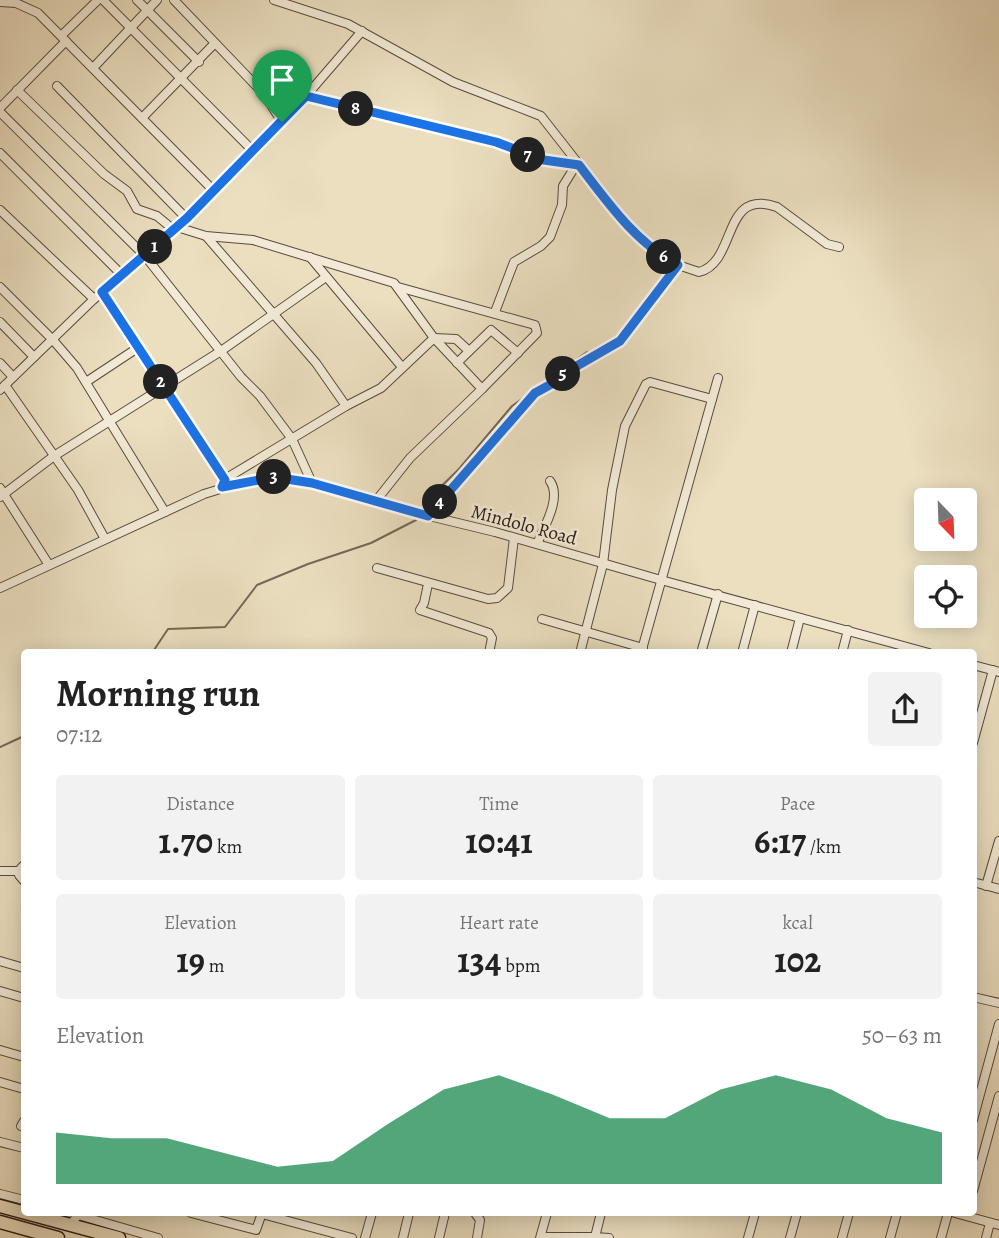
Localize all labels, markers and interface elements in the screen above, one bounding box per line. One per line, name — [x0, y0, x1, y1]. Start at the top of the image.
pin — [252, 50, 312, 122]
icon: arrive — [263, 61, 301, 99]
pin: 8 — [338, 92, 374, 126]
text: 8 — [351, 95, 360, 121]
pin: 7 — [510, 138, 546, 172]
text: 7 — [523, 141, 532, 167]
pin: 1 — [138, 230, 172, 264]
text: 1 — [151, 233, 158, 259]
pin: 6 — [646, 240, 682, 274]
text: 6 — [659, 243, 668, 269]
pin: 5 — [546, 356, 580, 392]
text: 5 — [558, 360, 567, 386]
pin: 2 — [144, 364, 178, 400]
text: 2 — [156, 368, 165, 394]
pin: 3 — [256, 460, 292, 494]
text: 3 — [269, 463, 278, 489]
pin: 4 — [422, 484, 458, 520]
text: 4 — [435, 488, 444, 514]
north arrow — [914, 488, 976, 551]
map controls — [914, 488, 977, 628]
street label: Mindolo Road — [468, 498, 581, 552]
button: locate — [914, 565, 977, 628]
text: Morning run — [56, 667, 260, 719]
button: share — [868, 672, 942, 746]
text: 07:12 — [56, 719, 102, 750]
text: Distance — [166, 791, 234, 817]
text: Time — [479, 791, 519, 817]
text: Pace — [780, 791, 815, 817]
text: 1.70 — [158, 817, 213, 865]
text: 10:41 — [465, 817, 533, 865]
text: 6:17 — [754, 817, 806, 865]
text: km — [213, 834, 242, 860]
text: /km — [806, 834, 841, 860]
text: Elevation — [164, 910, 237, 936]
text: Heart rate — [459, 910, 539, 936]
text: kcal — [782, 910, 813, 936]
text: 19 — [176, 936, 205, 984]
text: 134 — [457, 936, 501, 984]
text: 102 — [774, 936, 821, 984]
text: m — [205, 953, 224, 979]
text: bpm — [501, 953, 541, 979]
text: Elevation — [56, 1020, 144, 1051]
text: 50–63 m — [862, 1020, 942, 1051]

